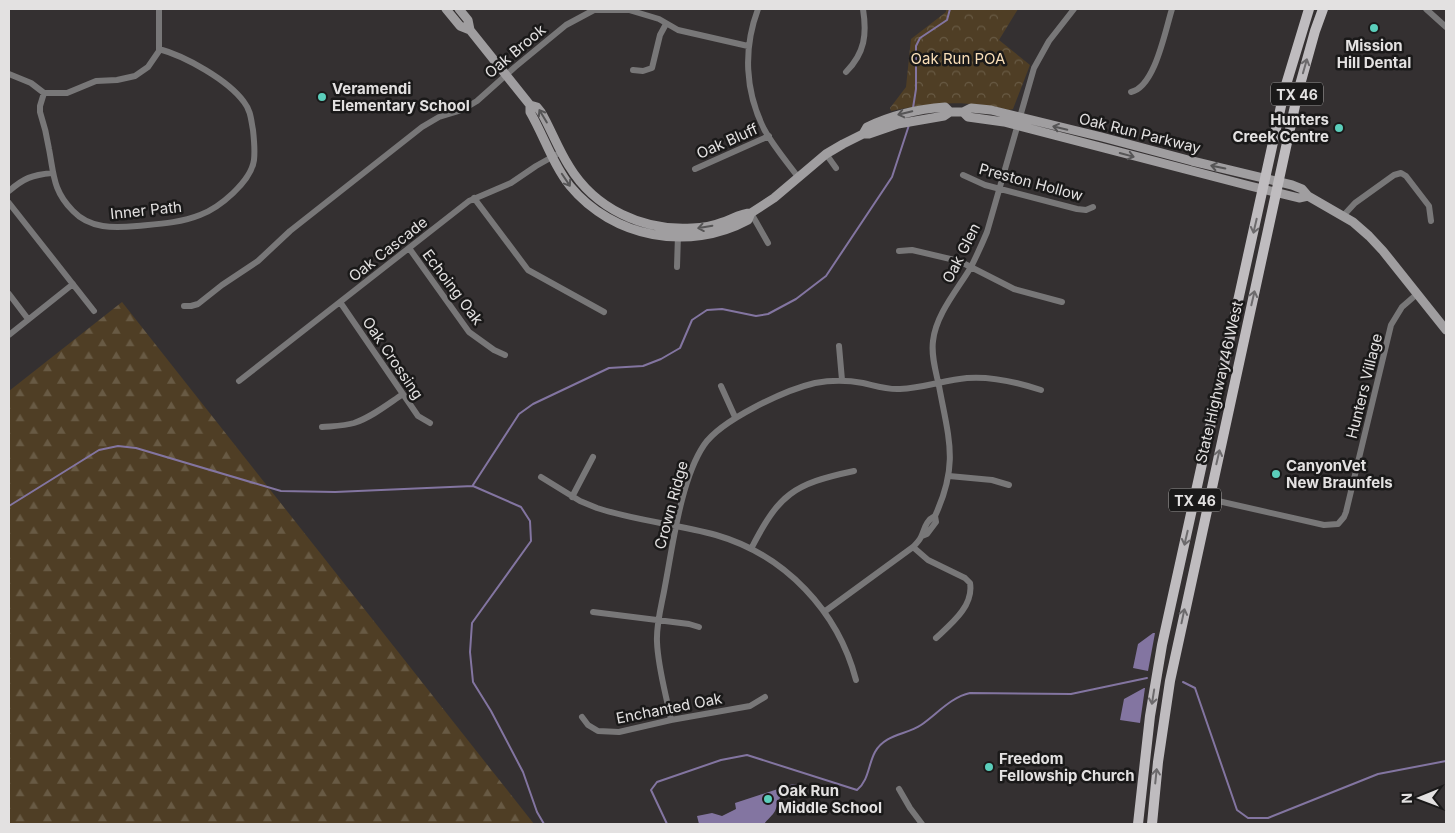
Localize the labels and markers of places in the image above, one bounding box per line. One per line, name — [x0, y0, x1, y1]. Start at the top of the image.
marker: Mission Hill Dental — [1368, 22, 1380, 34]
place label: Mission Hill Dental — [1337, 36, 1411, 72]
place label: Veramendi Elementary School — [332, 79, 470, 115]
marker: Veramendi Elementary School — [316, 91, 328, 103]
place label: Hunters Creek Centre — [1232, 110, 1329, 146]
marker: Hunters Creek Centre — [1333, 122, 1345, 134]
place label: CanyonVet New Braunfels — [1286, 456, 1393, 492]
marker: CanyonVet New Braunfels — [1270, 468, 1282, 480]
place label: Freedom Fellowship Church — [999, 749, 1135, 785]
marker: Freedom Fellowship Church — [983, 761, 995, 773]
place label: Oak Run Middle School — [778, 781, 882, 817]
marker: Oak Run Middle School — [762, 793, 774, 805]

